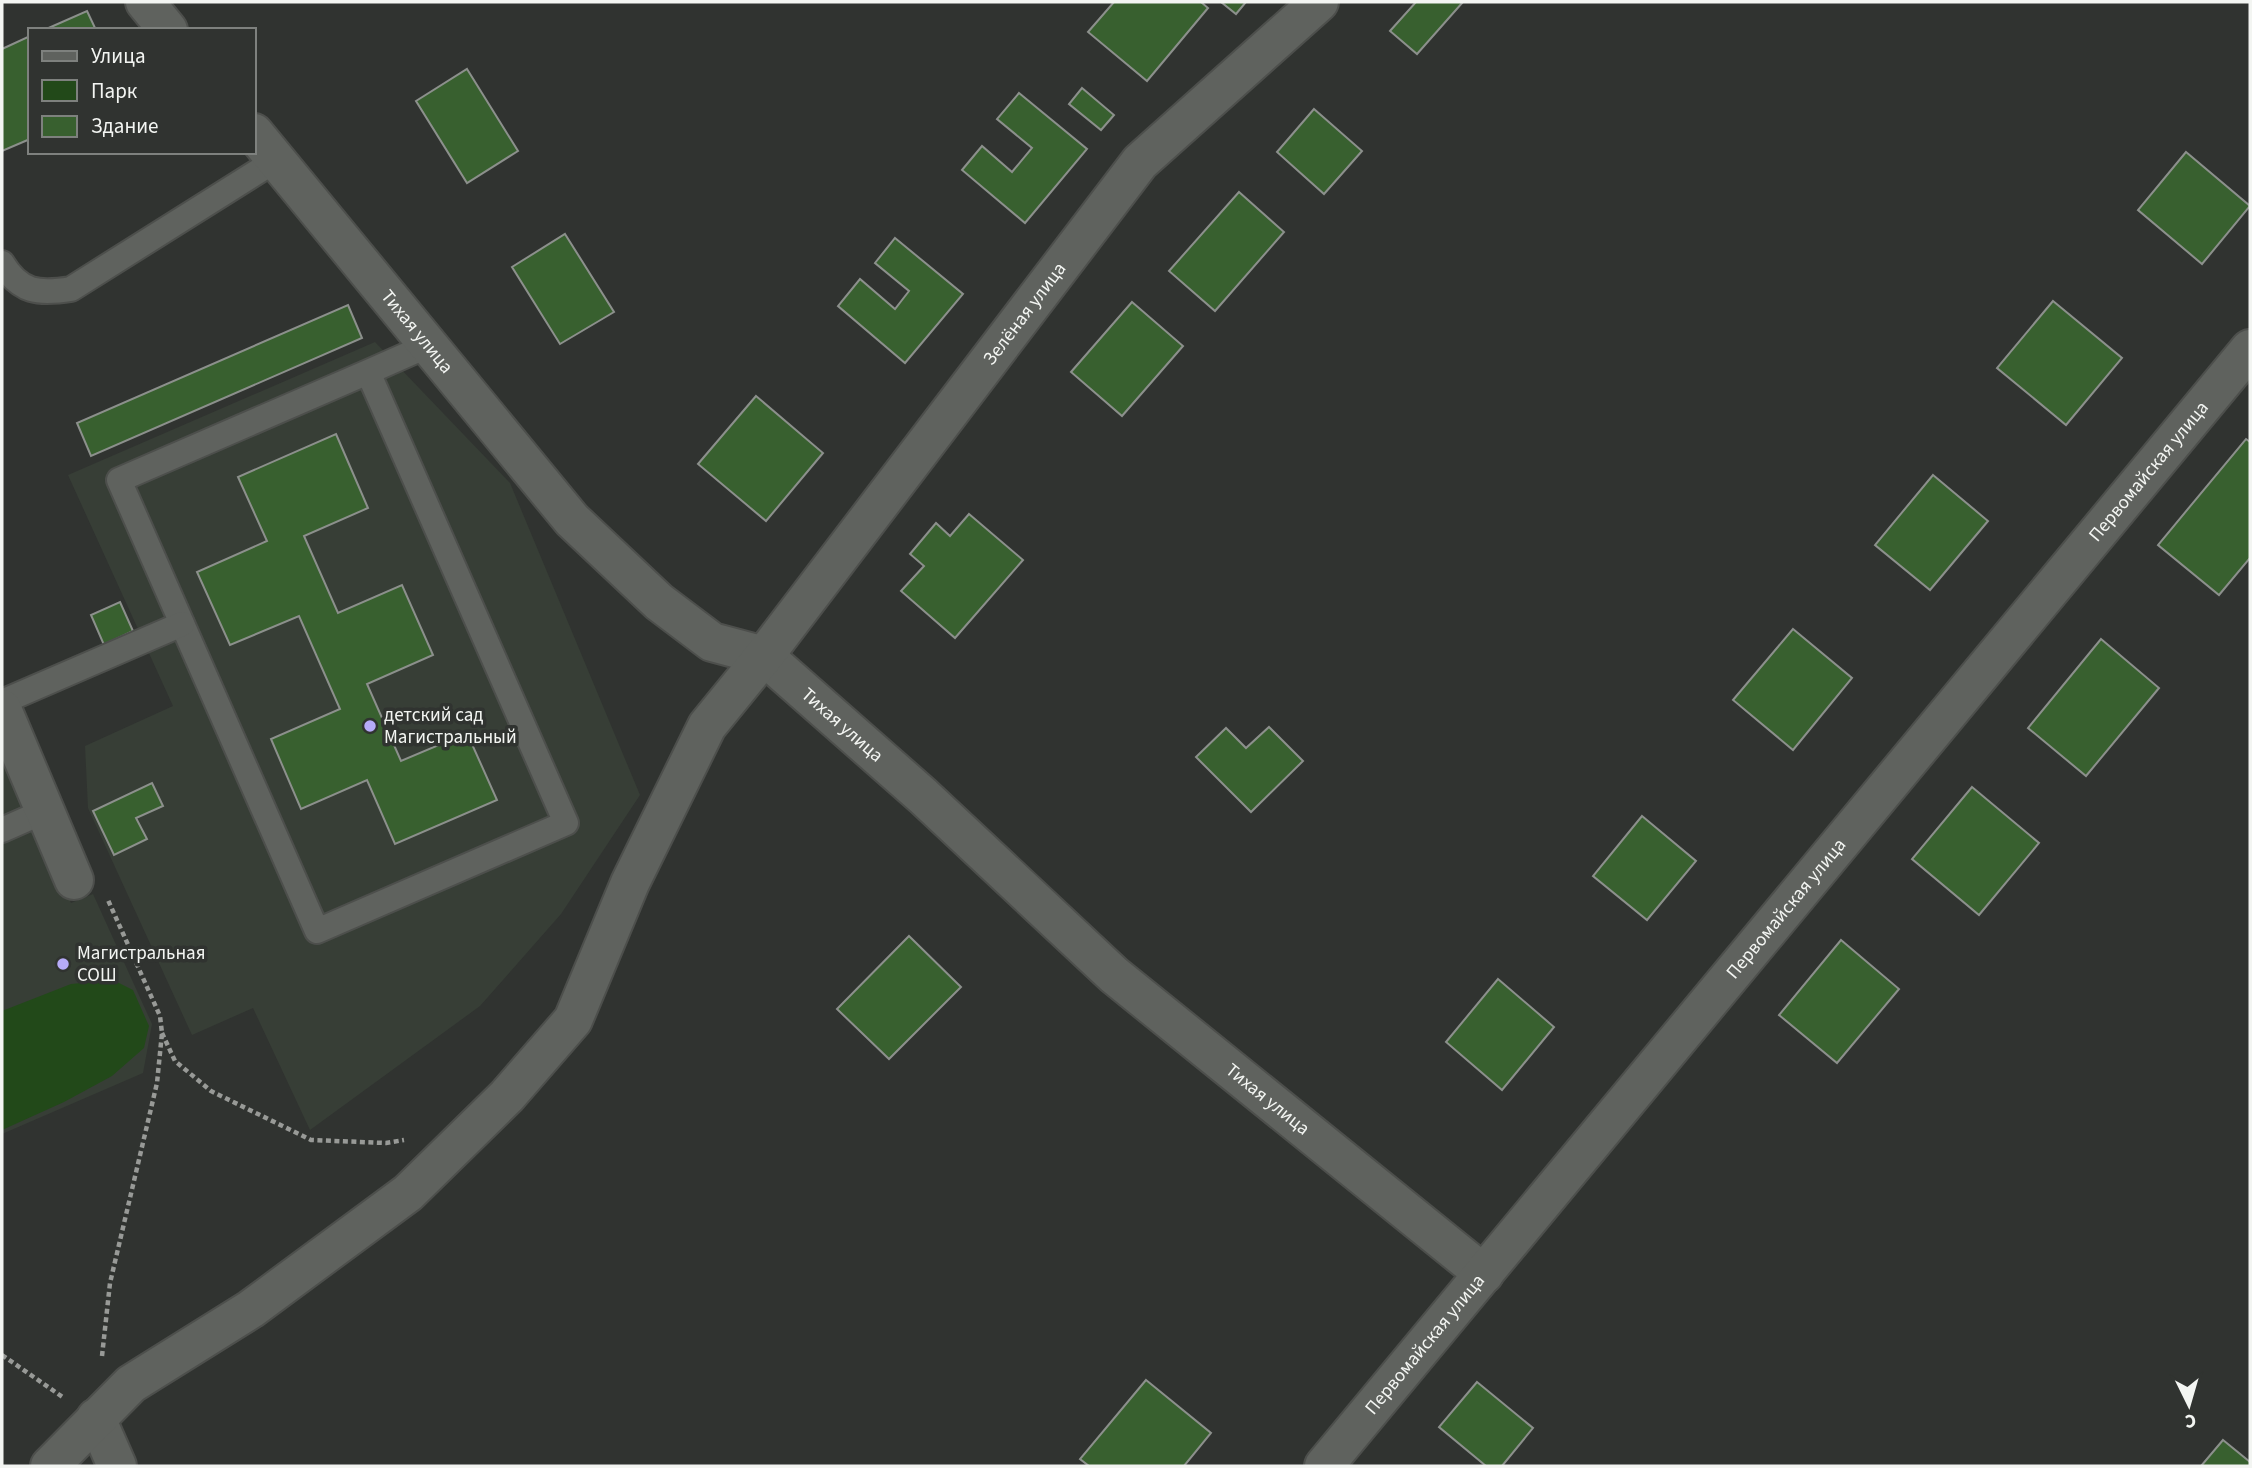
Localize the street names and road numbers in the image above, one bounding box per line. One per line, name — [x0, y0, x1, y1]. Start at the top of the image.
street label: Зелёная улица — [977, 256, 1073, 371]
street label: Тихая улица — [375, 284, 460, 379]
street label: Первомайская улица — [2082, 395, 2215, 548]
street label: Тихая улица — [795, 681, 889, 769]
street label: Первомайская улица — [1720, 832, 1852, 985]
street label: Тихая улица — [1220, 1057, 1316, 1142]
street label: Первомайская улица — [1358, 1268, 1491, 1421]

